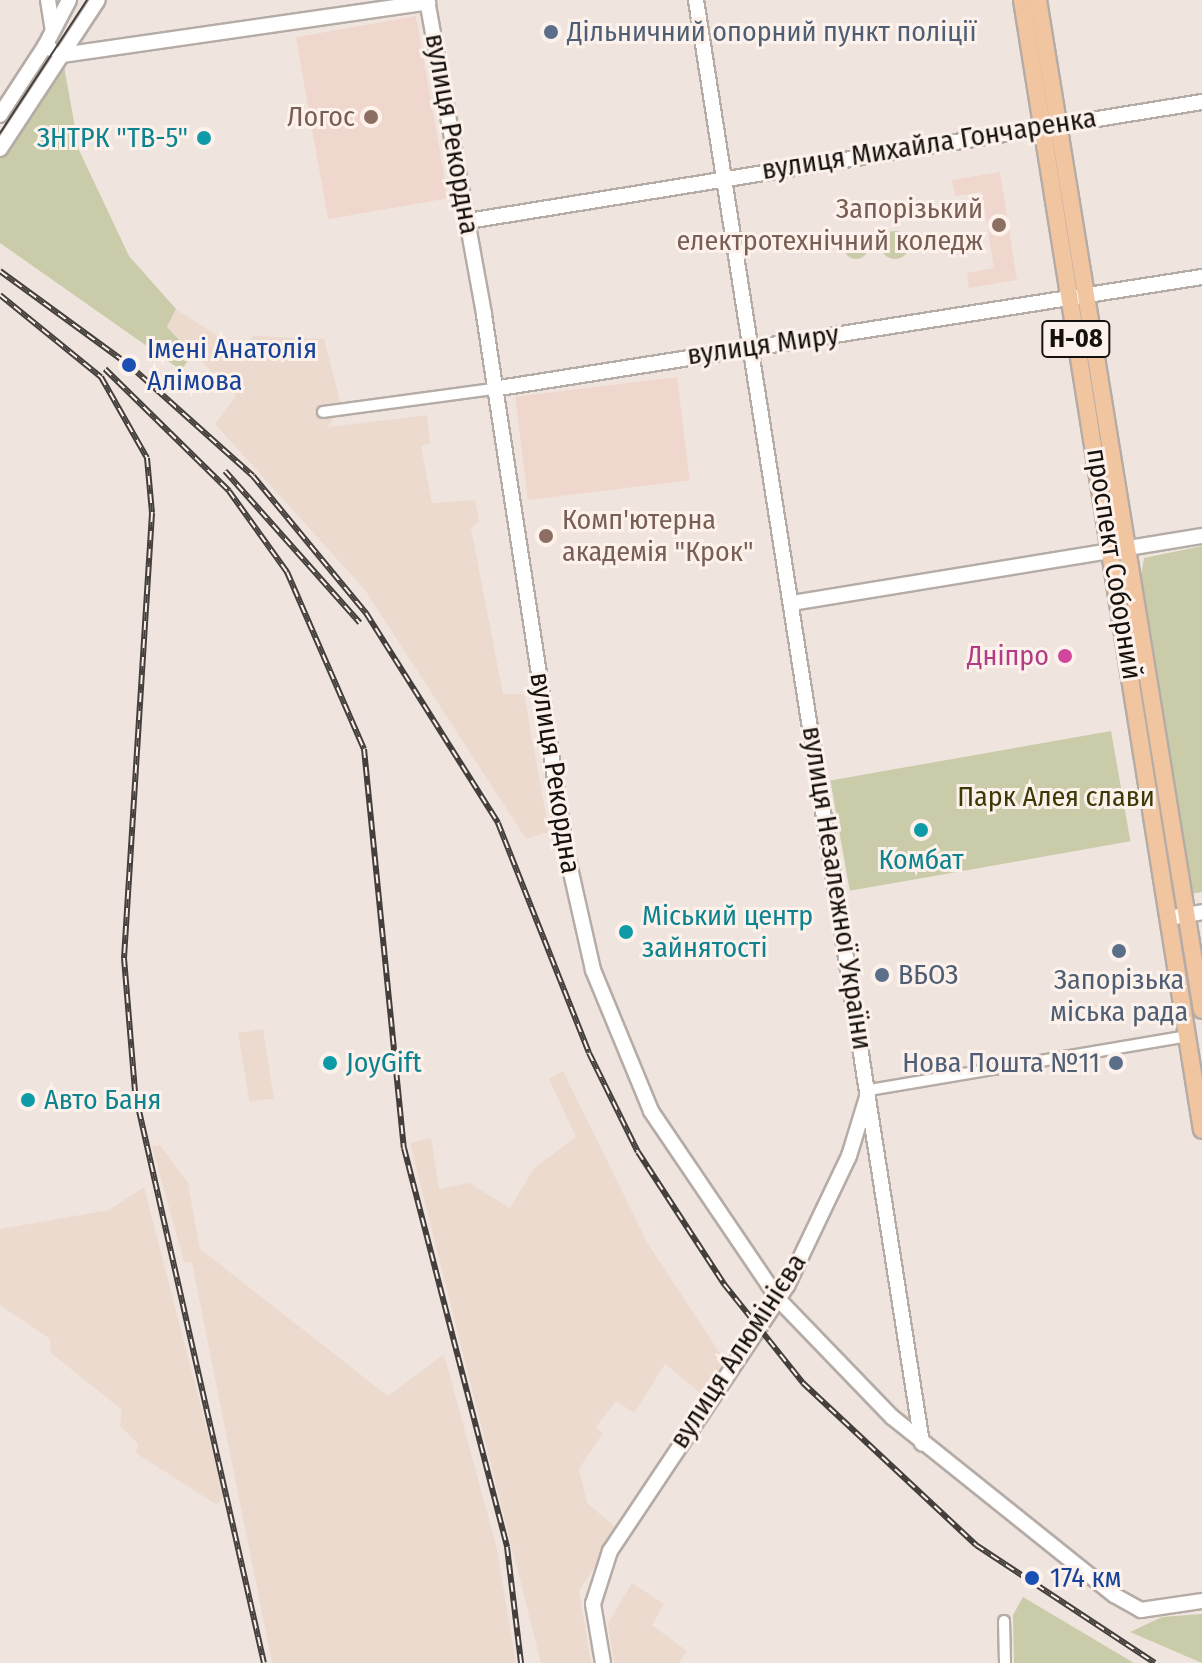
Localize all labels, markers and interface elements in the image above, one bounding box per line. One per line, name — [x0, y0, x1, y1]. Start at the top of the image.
place label: Дільничний опорний пункт поліції — [567, 15, 976, 49]
marker: Дільничний опорний пункт поліції — [542, 23, 560, 41]
street label: вулиця Рекордна — [418, 31, 486, 237]
place label: Логос — [287, 100, 355, 134]
street label: вулиця Михайла Гончаренка — [759, 101, 1099, 187]
marker: Логос — [362, 108, 380, 126]
place label: ЗНТРК "ТВ-5" — [37, 121, 188, 155]
marker: ЗНТРК "ТВ-5" — [195, 129, 213, 147]
place label: Запорізький електротехнічний коледж — [677, 192, 983, 258]
marker: Запорізький електротехнічний коледж — [990, 216, 1008, 234]
road number: Н-08 — [1040, 317, 1112, 361]
street label: вулиця Миру — [685, 318, 841, 372]
place label: Імені Анатолія Алімова — [147, 332, 317, 398]
marker: Імені Анатолія Алімова — [118, 354, 140, 376]
street label: проспект Соборний — [1079, 446, 1149, 682]
place label: Комп'ютерна академія "Крок" — [562, 503, 753, 569]
marker: Комп'ютерна академія "Крок" — [537, 527, 555, 545]
place label: Дніпро — [967, 639, 1049, 673]
marker: Дніпро — [1056, 647, 1074, 665]
street label: вулиця Рекордна — [523, 670, 587, 876]
street label: вулиця Незалежної України — [795, 724, 879, 1052]
park label: Парк Алея слави — [957, 780, 1155, 814]
marker: Комбат — [912, 821, 930, 839]
place label: Комбат — [878, 843, 964, 877]
place label: Міський центр зайнятості — [642, 899, 813, 965]
marker: Міський центр зайнятості — [617, 923, 635, 941]
marker: Запорізька міська рада — [1110, 942, 1128, 960]
place label: ВБОЗ — [898, 958, 958, 992]
place label: Запорізька міська рада — [1050, 963, 1188, 1029]
marker: ВБОЗ — [873, 966, 891, 984]
place label: JoyGift — [346, 1046, 422, 1080]
place label: Нова Пошта №11 — [902, 1046, 1100, 1080]
marker: JoyGift — [321, 1054, 339, 1072]
marker: Нова Пошта №11 — [1107, 1054, 1125, 1072]
place label: Авто Баня — [44, 1083, 161, 1117]
marker: Авто Баня — [19, 1091, 37, 1109]
street label: вулиця Алюмінієва — [663, 1247, 813, 1455]
place label: 174 км — [1050, 1561, 1122, 1595]
marker: 174 км — [1021, 1567, 1043, 1589]

